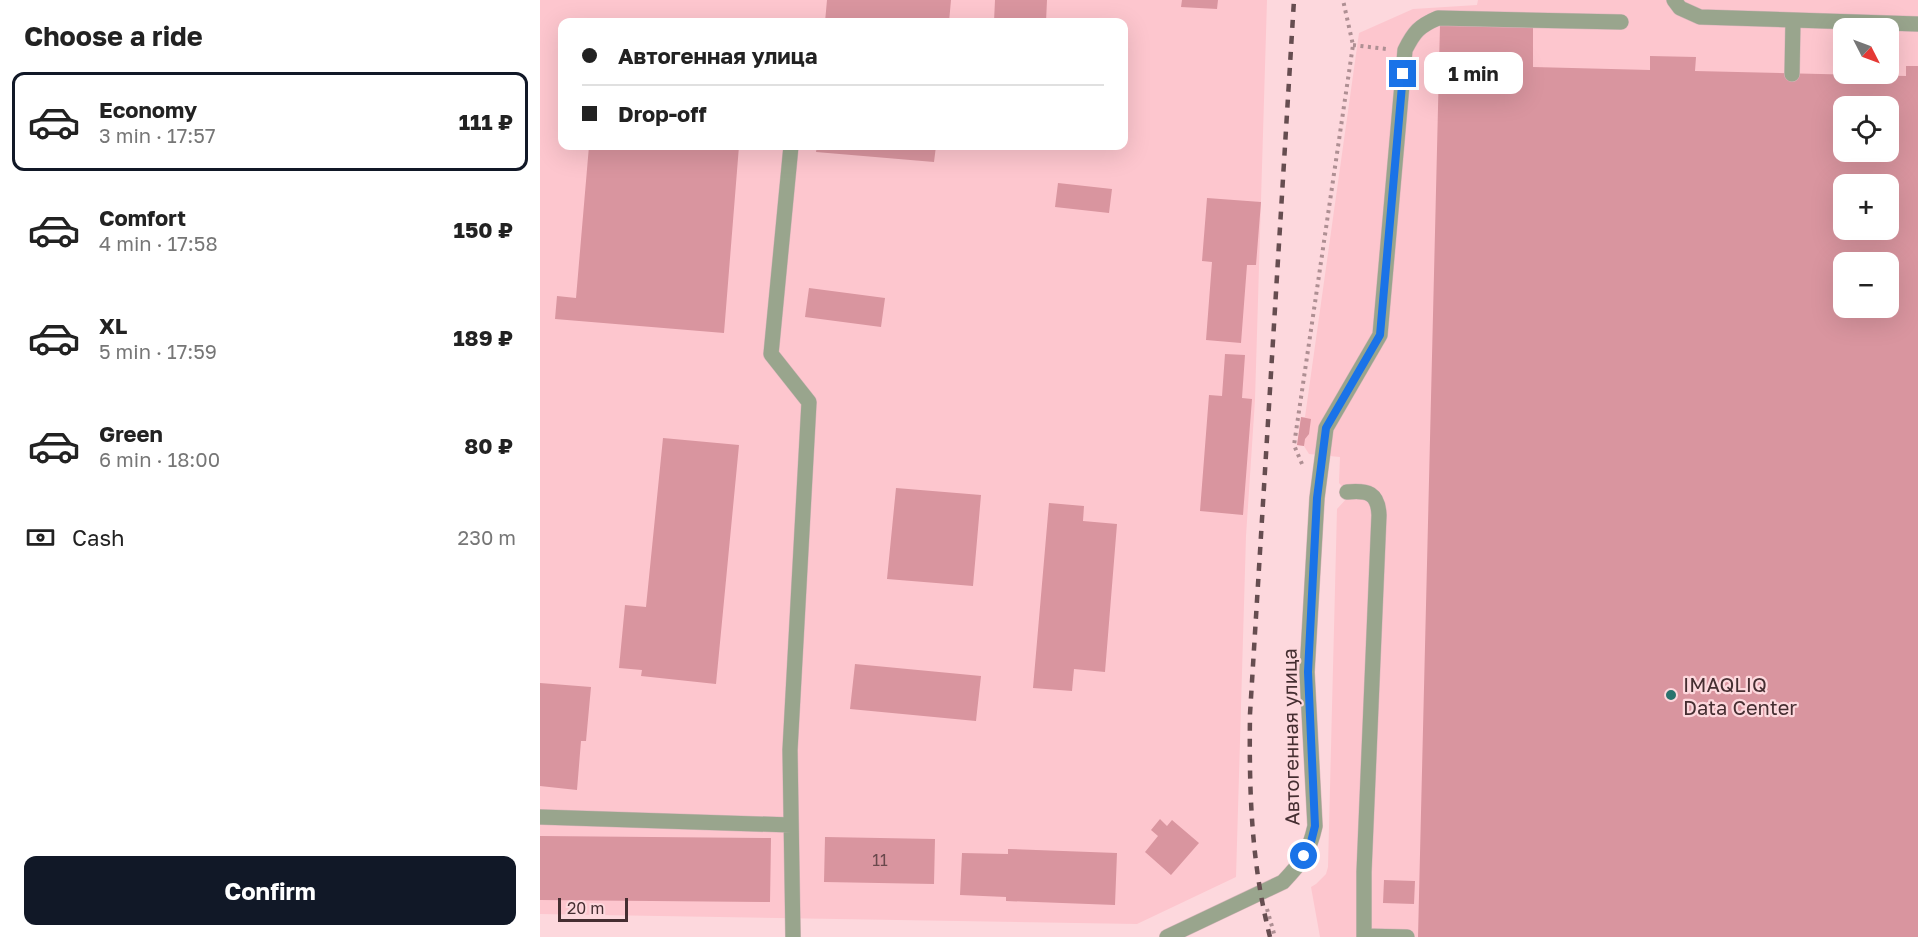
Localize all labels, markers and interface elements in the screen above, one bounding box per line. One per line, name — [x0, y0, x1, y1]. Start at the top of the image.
north arrow — [1833, 18, 1899, 84]
map controls — [1833, 18, 1899, 318]
text: Choose a ride — [24, 20, 203, 52]
text: Автогенная улица — [618, 42, 817, 69]
callout: 1 min — [1424, 53, 1523, 95]
route end — [1389, 60, 1416, 87]
text: 1 min — [1448, 61, 1499, 85]
icon: car — [27, 95, 81, 149]
text: Economy — [99, 96, 197, 123]
button: locate — [1833, 96, 1899, 162]
text: Drop-off — [618, 100, 707, 127]
text: 111 ₽ — [459, 108, 513, 135]
text: 3 min · 17:57 — [99, 123, 216, 147]
button: + — [1833, 174, 1899, 240]
icon: car — [27, 203, 81, 257]
text: Comfort — [99, 204, 186, 231]
text: 150 ₽ — [454, 216, 513, 243]
text: 4 min · 17:58 — [99, 231, 218, 255]
button: − — [1833, 252, 1899, 318]
icon: car — [27, 311, 81, 365]
text: XL — [99, 312, 127, 339]
text: 189 ₽ — [453, 324, 513, 351]
text: 5 min · 17:59 — [99, 339, 217, 363]
icon: car — [27, 419, 81, 473]
text: Green — [99, 420, 163, 447]
text: 80 ₽ — [464, 432, 513, 459]
text: 6 min · 18:00 — [99, 447, 220, 471]
icon: cash — [24, 521, 57, 554]
text: Cash — [72, 524, 125, 551]
text: 230 m — [458, 525, 516, 549]
street label: Автогенная улица — [1276, 648, 1304, 826]
place label: IMAQLIQ Data Center — [1683, 672, 1797, 719]
marker: IMAQLIQ Data Center — [1664, 688, 1678, 702]
route start — [1290, 842, 1317, 869]
house number: 11 — [872, 850, 888, 870]
button: Confirm — [24, 856, 516, 925]
scale bar — [558, 895, 628, 922]
text: 20 m — [567, 898, 604, 918]

